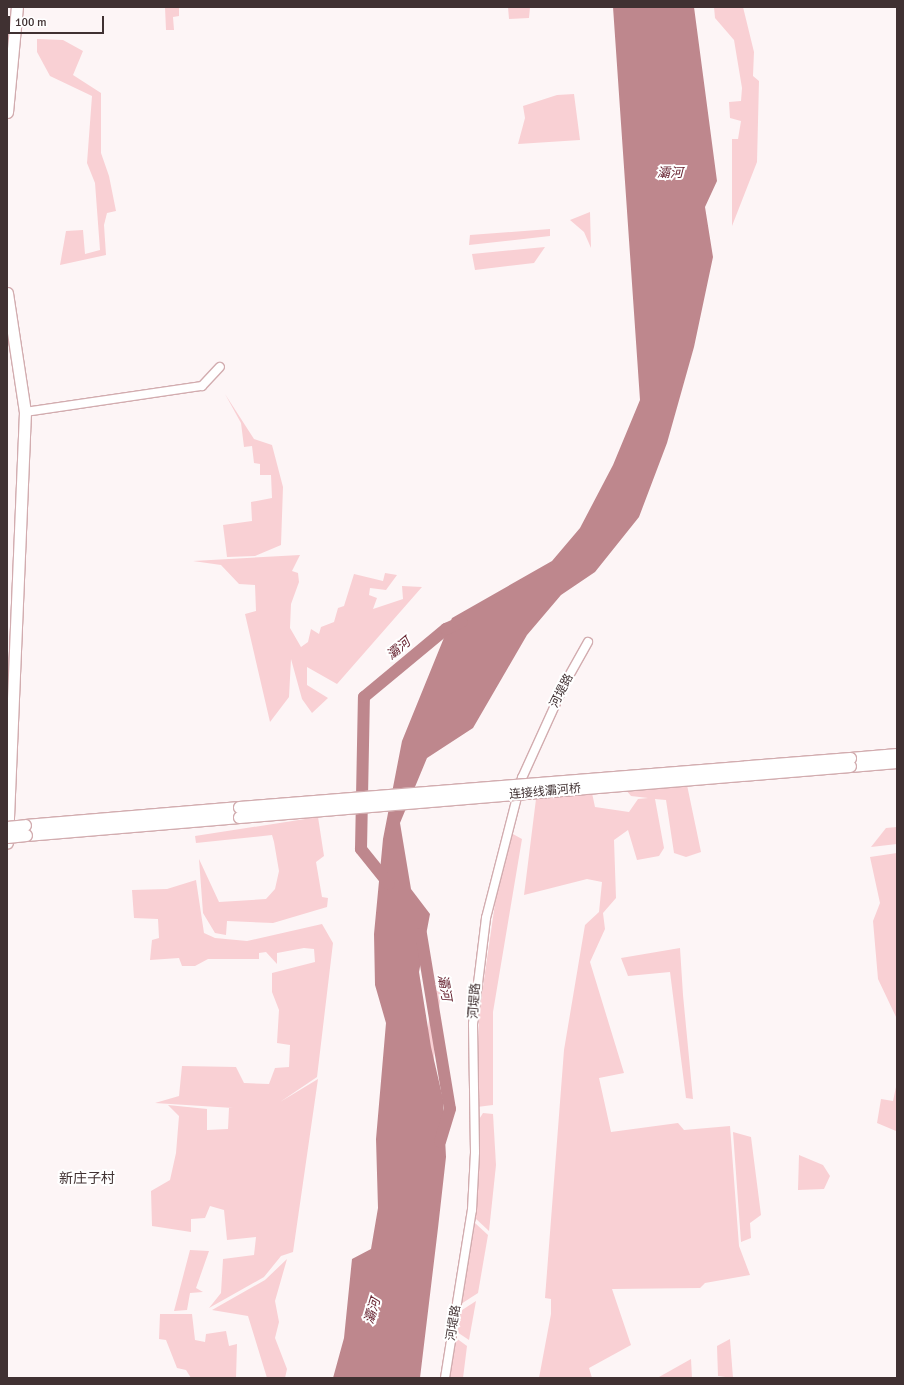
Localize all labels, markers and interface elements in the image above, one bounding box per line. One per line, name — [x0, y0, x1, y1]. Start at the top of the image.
scale bar — [10, 8, 106, 34]
text: 100 m — [15, 15, 47, 30]
water label: 灞河 — [657, 165, 683, 181]
water label: 灞河 — [384, 635, 414, 663]
street label: 河堤路 — [547, 672, 577, 710]
street label: 连接线灞河桥 — [509, 782, 581, 802]
water label: 灞河 — [434, 974, 454, 1002]
street label: 河堤路 — [467, 983, 483, 1019]
district label: 新庄子村 — [59, 1171, 115, 1187]
water label: 灞河 — [362, 1296, 384, 1326]
street label: 河堤路 — [444, 1304, 464, 1342]

